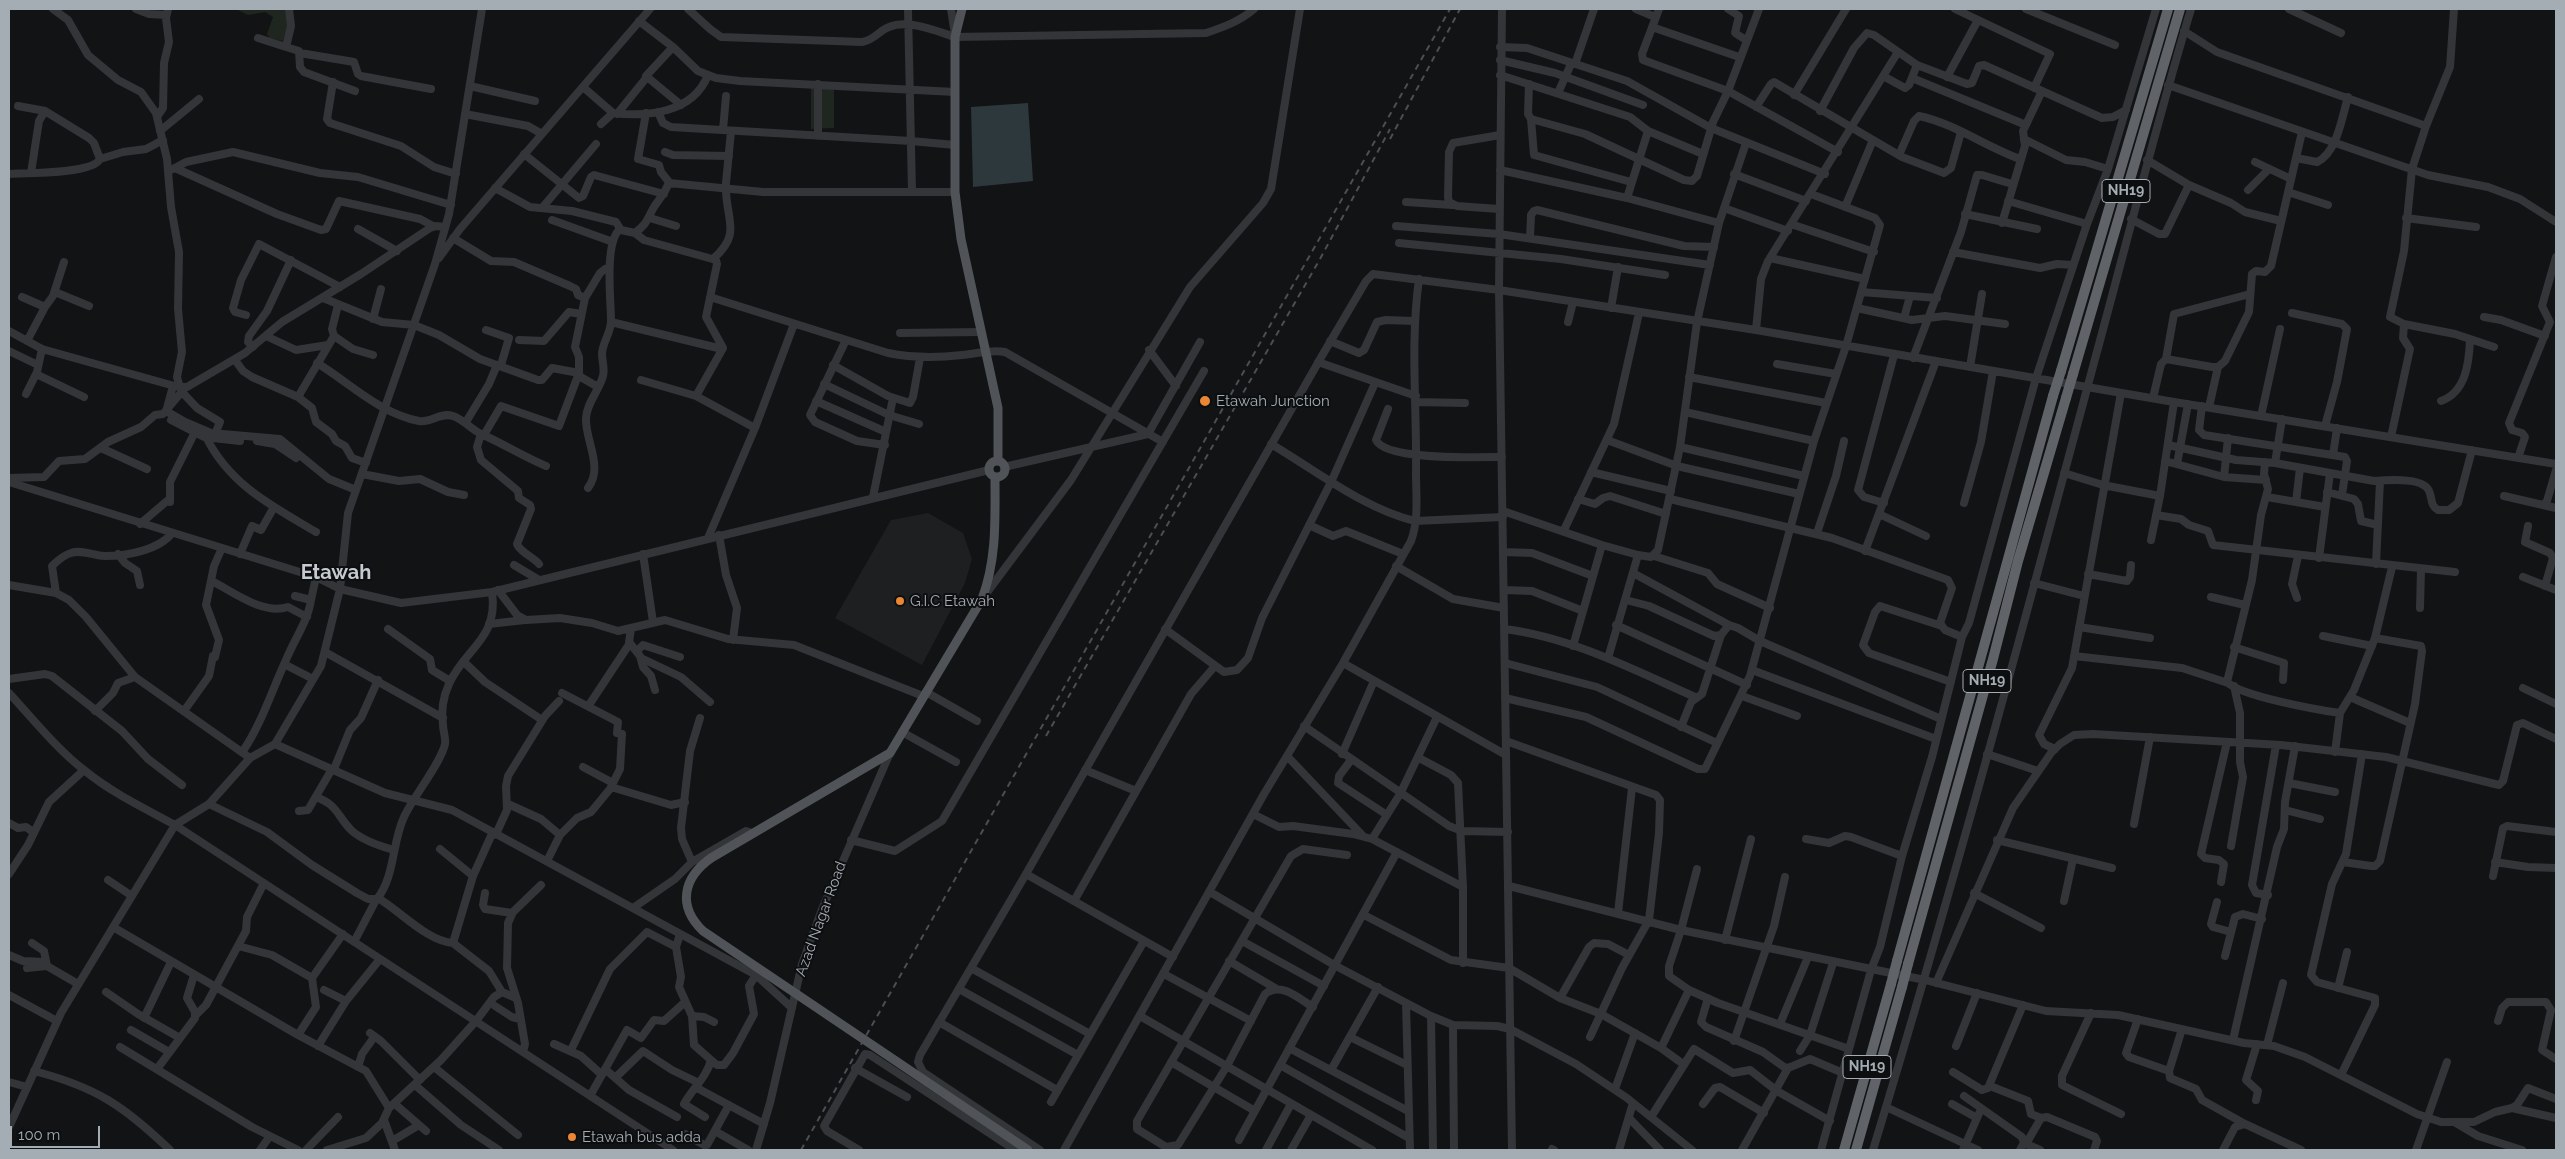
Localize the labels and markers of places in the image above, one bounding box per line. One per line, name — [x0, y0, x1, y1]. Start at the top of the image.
place label: Etawah Junction — [1216, 392, 1330, 410]
marker: Etawah Junction — [1198, 394, 1212, 408]
place label: G.I.C Etawah — [910, 592, 995, 610]
marker: G.I.C Etawah — [894, 595, 906, 607]
place label: Etawah bus adda — [582, 1128, 701, 1146]
marker: Etawah bus adda — [566, 1131, 578, 1143]

